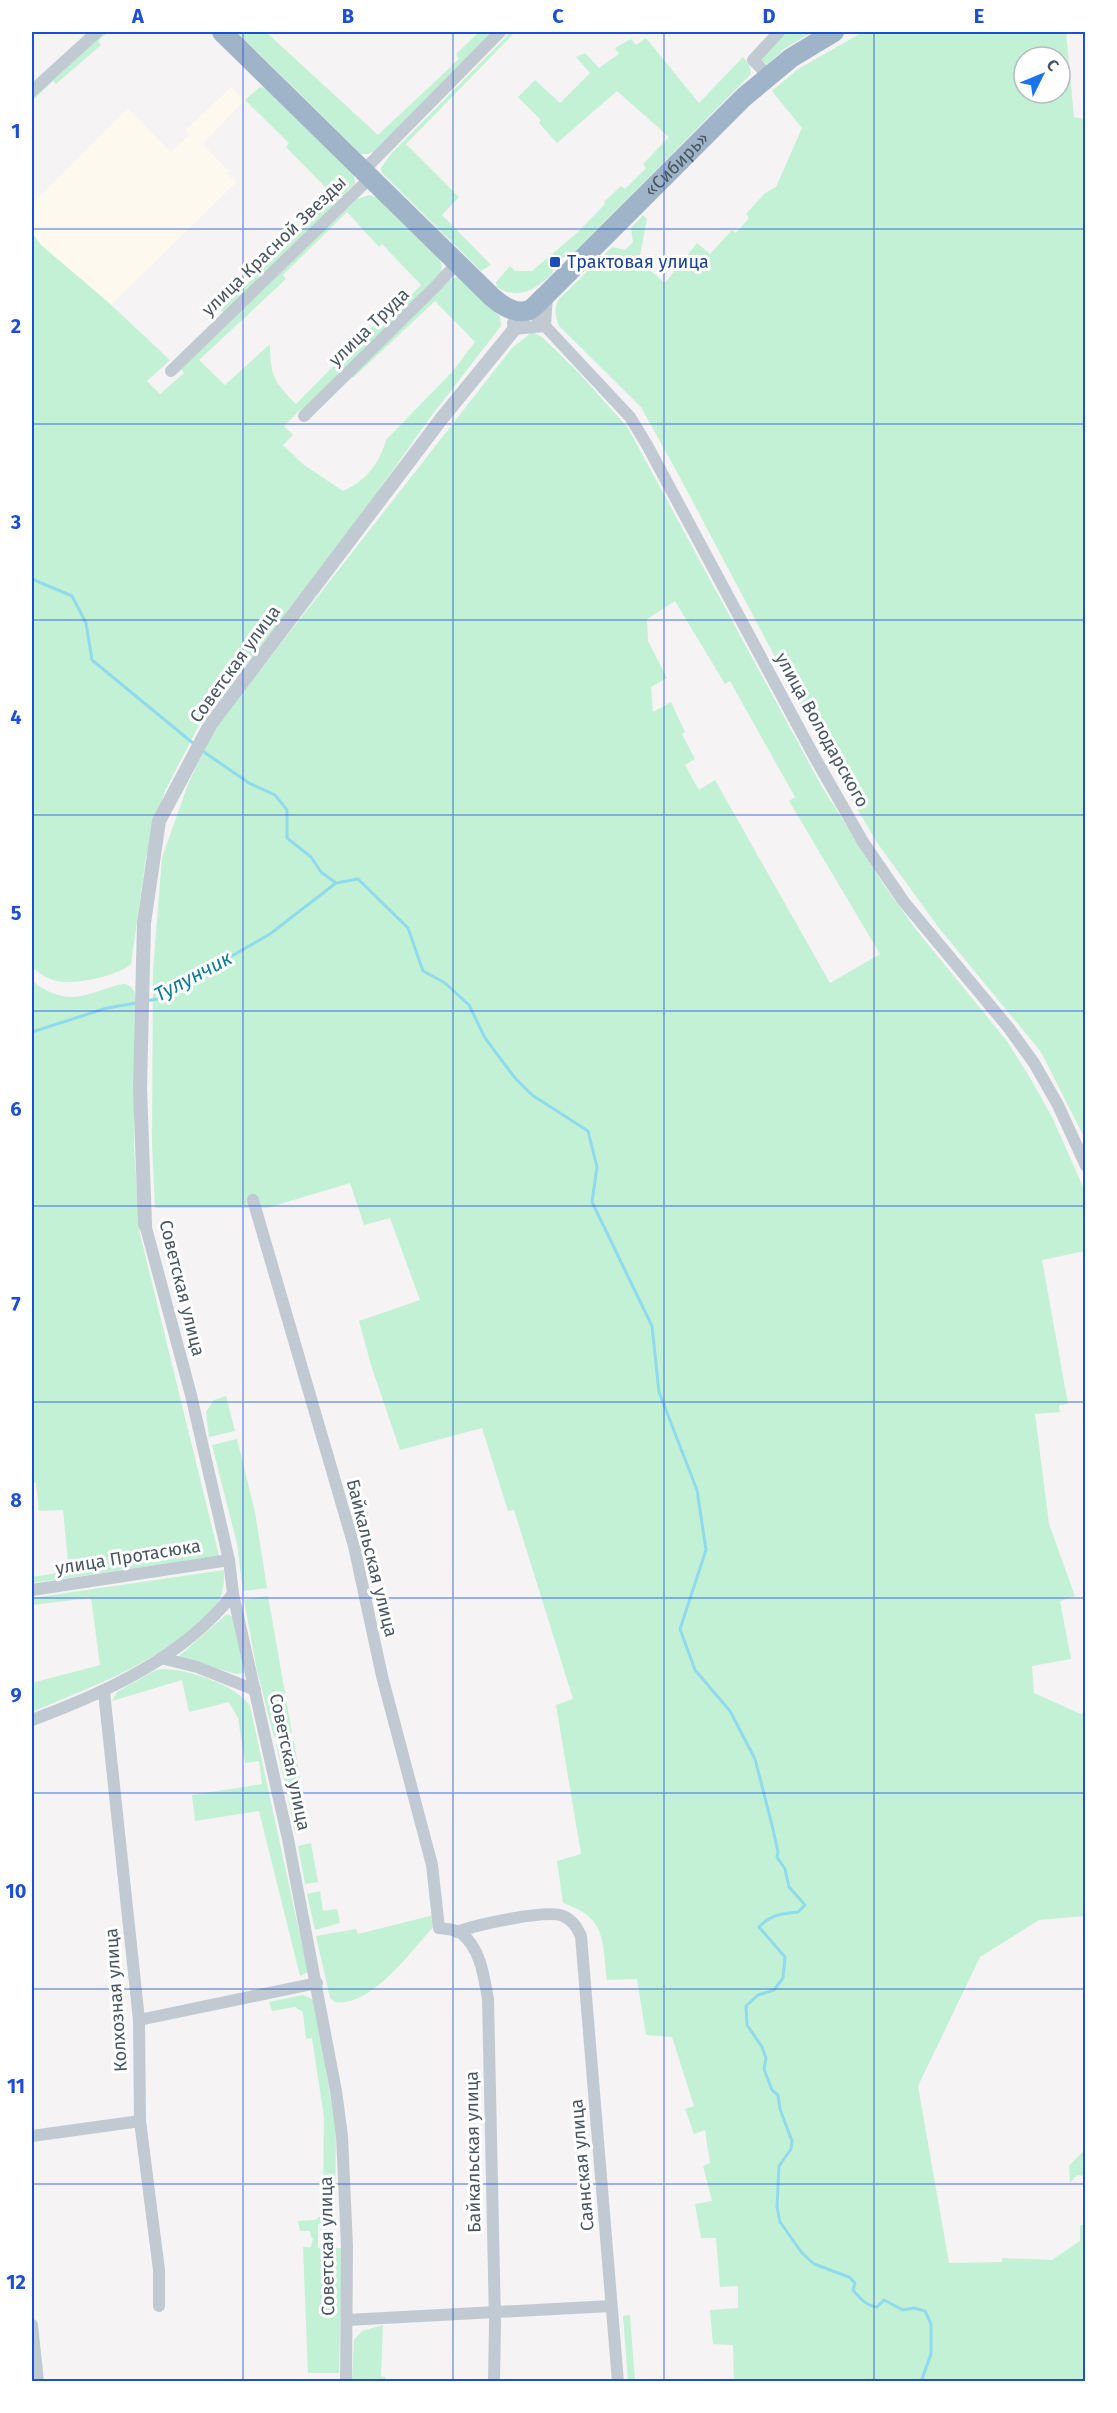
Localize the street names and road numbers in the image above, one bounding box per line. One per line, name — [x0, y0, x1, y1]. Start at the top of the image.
street label: «Сибирь» — [640, 127, 714, 201]
street label: улица Красной Звезды — [197, 171, 351, 321]
street label: улица Труда — [324, 283, 414, 371]
street label: Советская улица — [185, 601, 285, 727]
street label: улица Володарского — [770, 649, 874, 811]
street label: Советская улица — [154, 1218, 210, 1358]
street label: Байкальская улица — [342, 1477, 402, 1639]
street label: улица Протасюка — [54, 1535, 202, 1579]
street label: Советская улица — [265, 1691, 315, 1833]
street label: Колхозная улица — [100, 1927, 132, 2073]
street label: Байкальская улица — [461, 2071, 485, 2233]
street label: Саянская улица — [565, 2098, 599, 2232]
street label: Советская улица — [315, 2176, 339, 2316]

